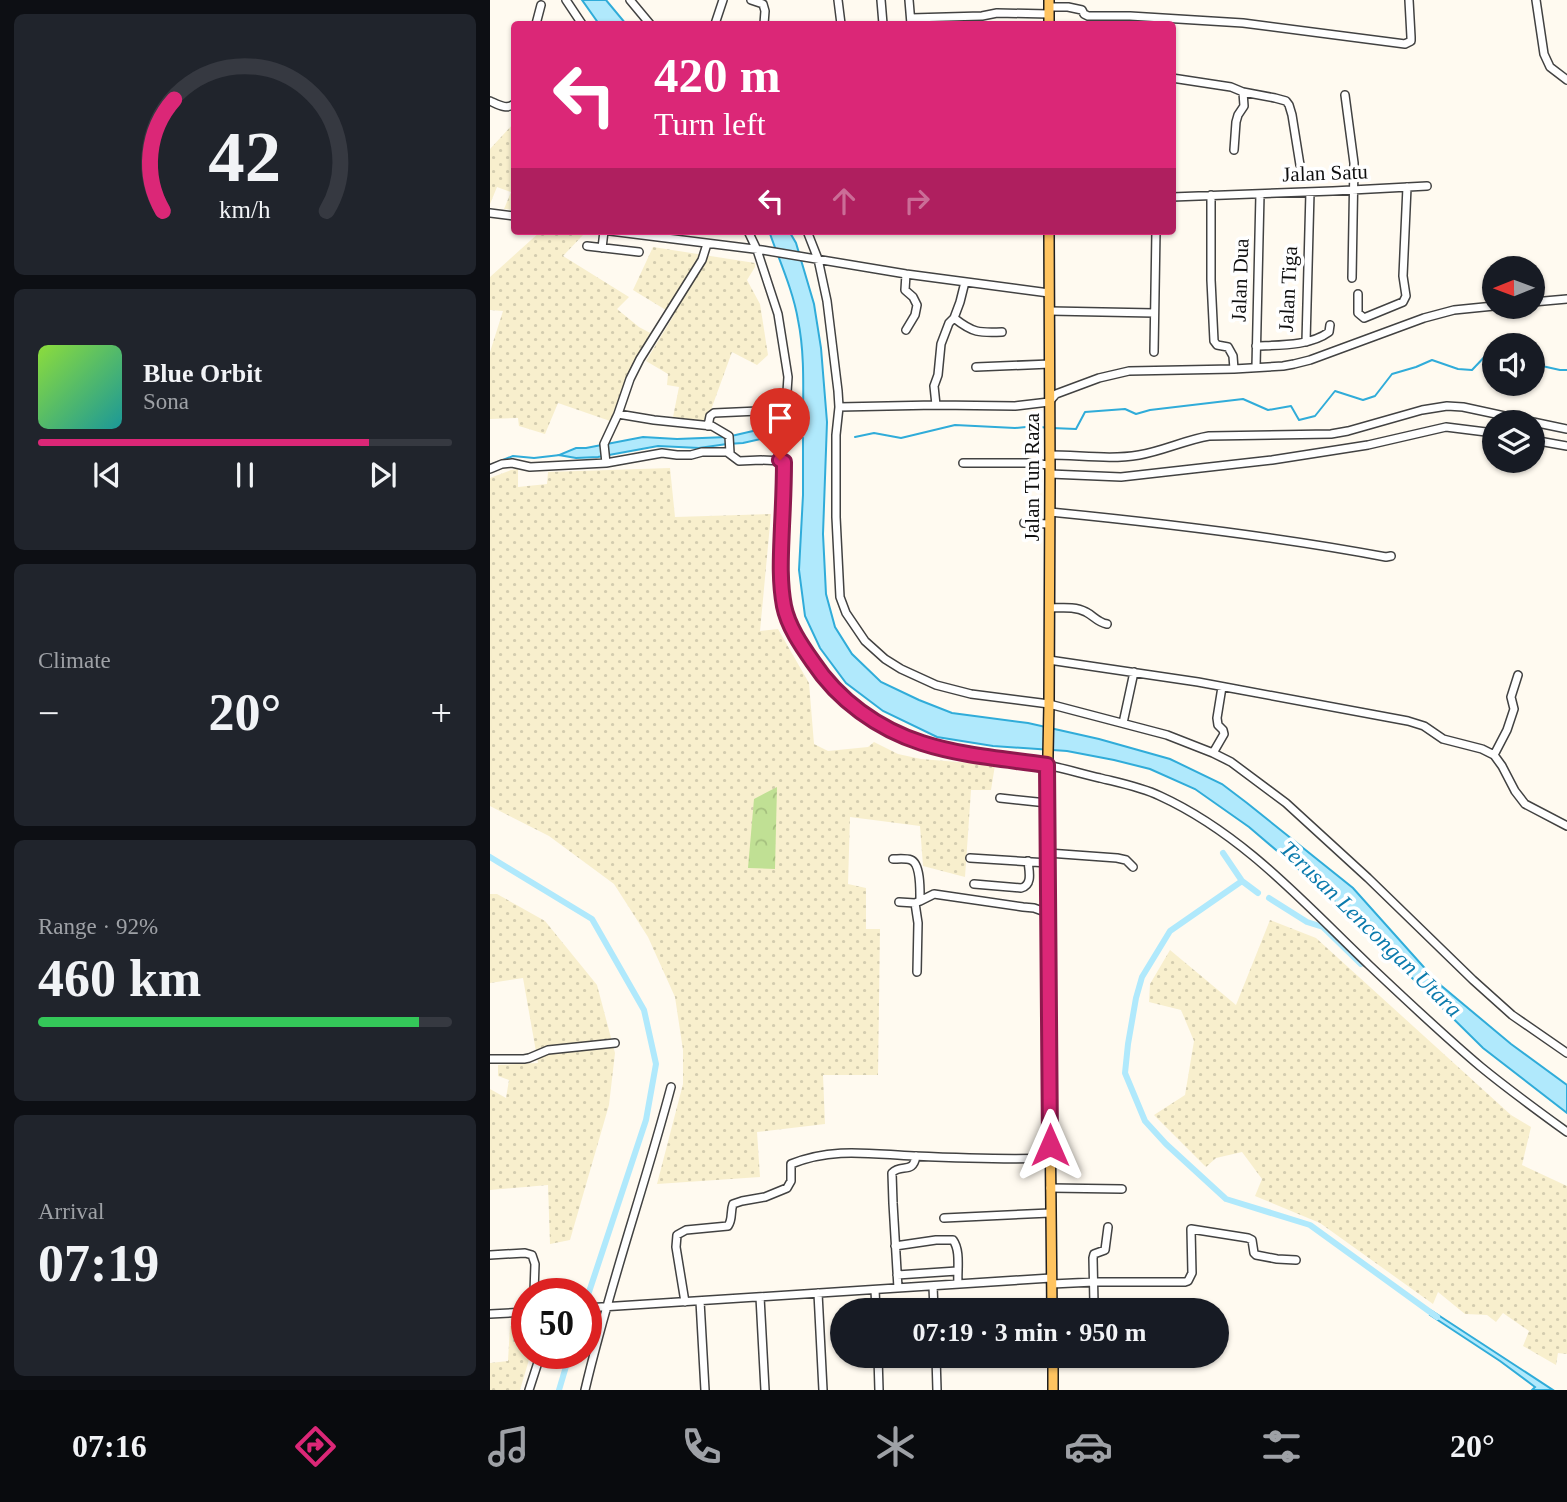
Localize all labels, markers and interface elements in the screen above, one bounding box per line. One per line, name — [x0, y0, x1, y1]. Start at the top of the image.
text: 420 m — [654, 48, 781, 103]
icon: left — [539, 49, 630, 140]
text: Turn left — [654, 106, 766, 142]
text: 42 — [209, 116, 281, 197]
street label: Jalan Satu — [1282, 159, 1369, 186]
icon: left — [752, 182, 790, 220]
icon: ahead — [825, 182, 863, 220]
icon: right — [898, 182, 936, 220]
text: km/h — [219, 195, 271, 222]
street label: Jalan Dua — [1227, 237, 1253, 322]
street label: Jalan Tiga — [1274, 245, 1302, 332]
north arrow — [1482, 256, 1545, 318]
map controls — [1482, 256, 1545, 473]
button: sound — [1482, 333, 1545, 396]
text: Blue Orbit — [143, 359, 262, 388]
pin — [750, 388, 810, 460]
text: Sona — [143, 389, 189, 414]
icon: arrive — [761, 399, 799, 437]
button: layers — [1482, 410, 1545, 473]
street label: Jalan Tun Raza — [1020, 412, 1044, 541]
icon: previous — [88, 456, 126, 494]
icon: pause — [226, 456, 264, 494]
icon: next — [364, 456, 402, 494]
text: Climate — [38, 648, 111, 673]
text: 20° — [209, 684, 281, 741]
text: − — [38, 692, 59, 734]
text: + — [431, 692, 452, 734]
water label: Terusan Lencongan Utara — [1275, 836, 1467, 1022]
text: Range · 92% — [38, 914, 158, 939]
text: 460 km — [38, 950, 201, 1007]
position arrow — [1013, 1108, 1087, 1182]
text: Arrival — [38, 1199, 104, 1224]
text: 07:19 — [38, 1235, 159, 1292]
speed limit sign: 50 — [511, 1278, 602, 1369]
text: 07:19 · 3 min · 950 m — [913, 1318, 1147, 1347]
icon: directions — [291, 1422, 340, 1471]
icon: music — [484, 1422, 533, 1471]
icon: phone — [677, 1422, 726, 1471]
icon: climate — [871, 1422, 920, 1471]
icon: car — [1064, 1422, 1113, 1471]
icon: filters — [1257, 1422, 1306, 1471]
text: 07:16 — [72, 1428, 147, 1464]
text: 20° — [1450, 1428, 1495, 1464]

